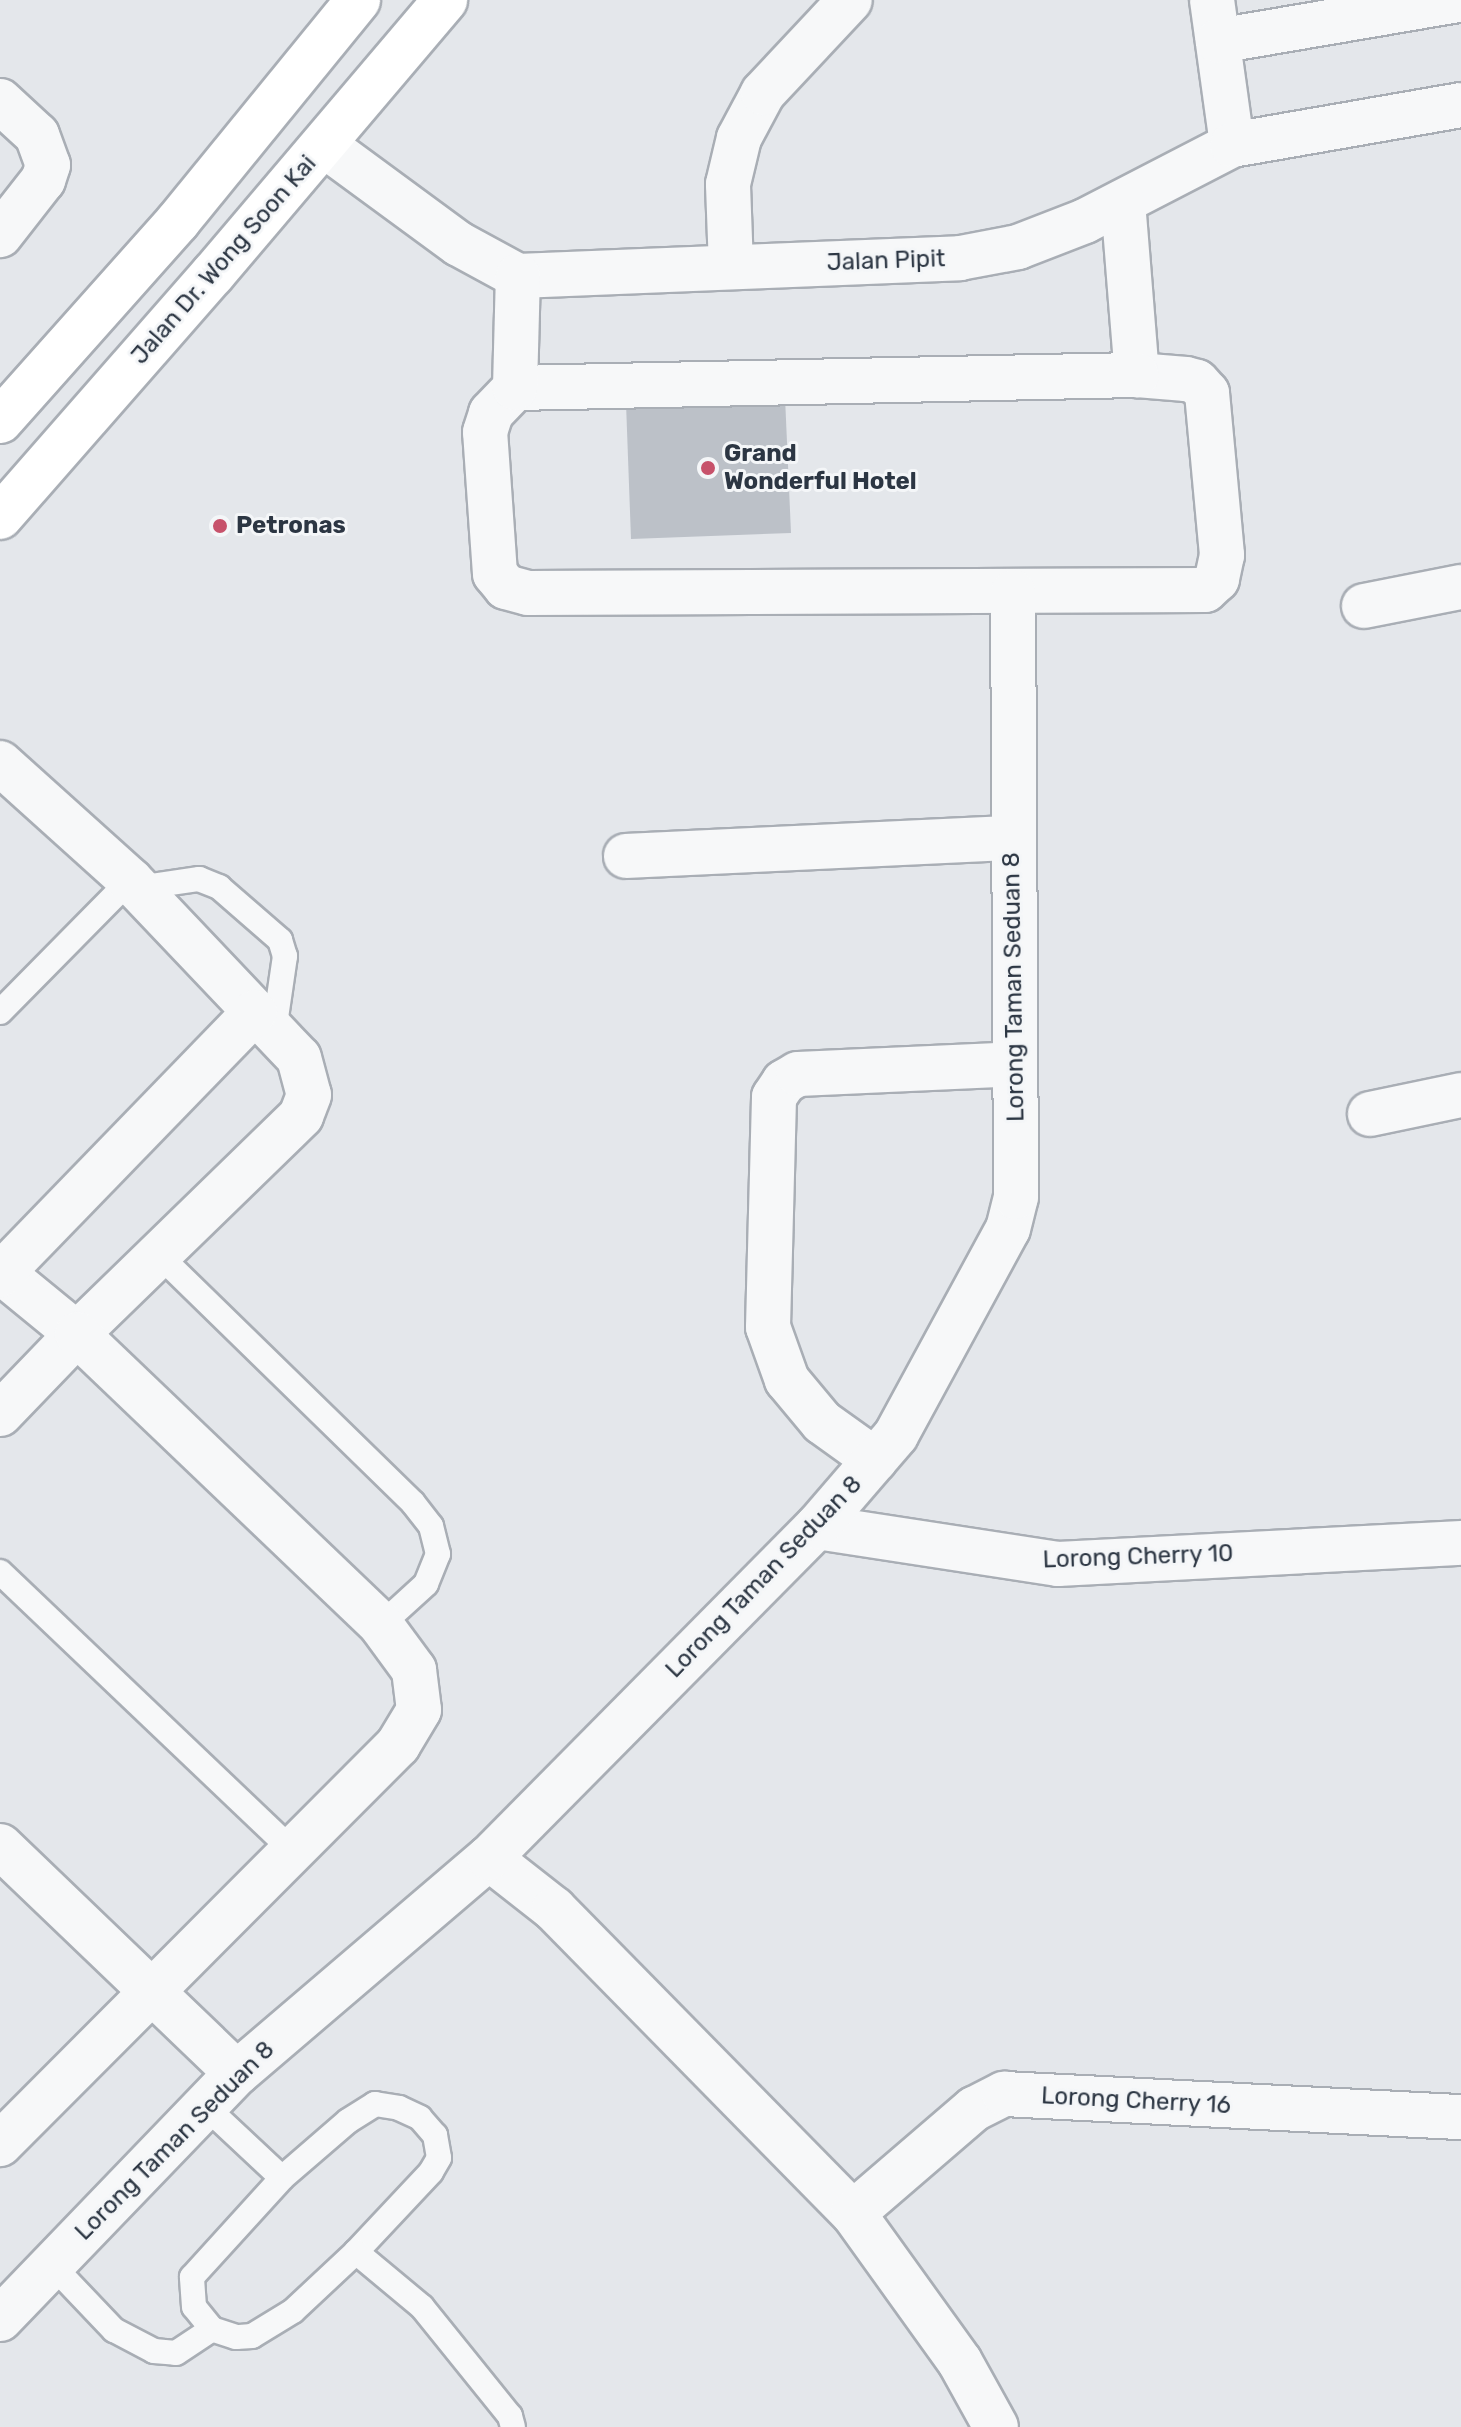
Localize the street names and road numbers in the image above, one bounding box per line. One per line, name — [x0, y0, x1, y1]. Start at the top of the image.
street label: Jalan Dr. Wong Soon Kai — [125, 150, 323, 370]
street label: Jalan Pipit — [826, 245, 946, 277]
street label: Lorong Taman Seduan 8 — [997, 852, 1031, 1122]
street label: Lorong Taman Seduan 8 — [660, 1470, 868, 1684]
street label: Lorong Cherry 10 — [1042, 1539, 1234, 1575]
street label: Lorong Taman Seduan 8 — [69, 2035, 281, 2247]
street label: Lorong Cherry 16 — [1040, 2082, 1232, 2120]

